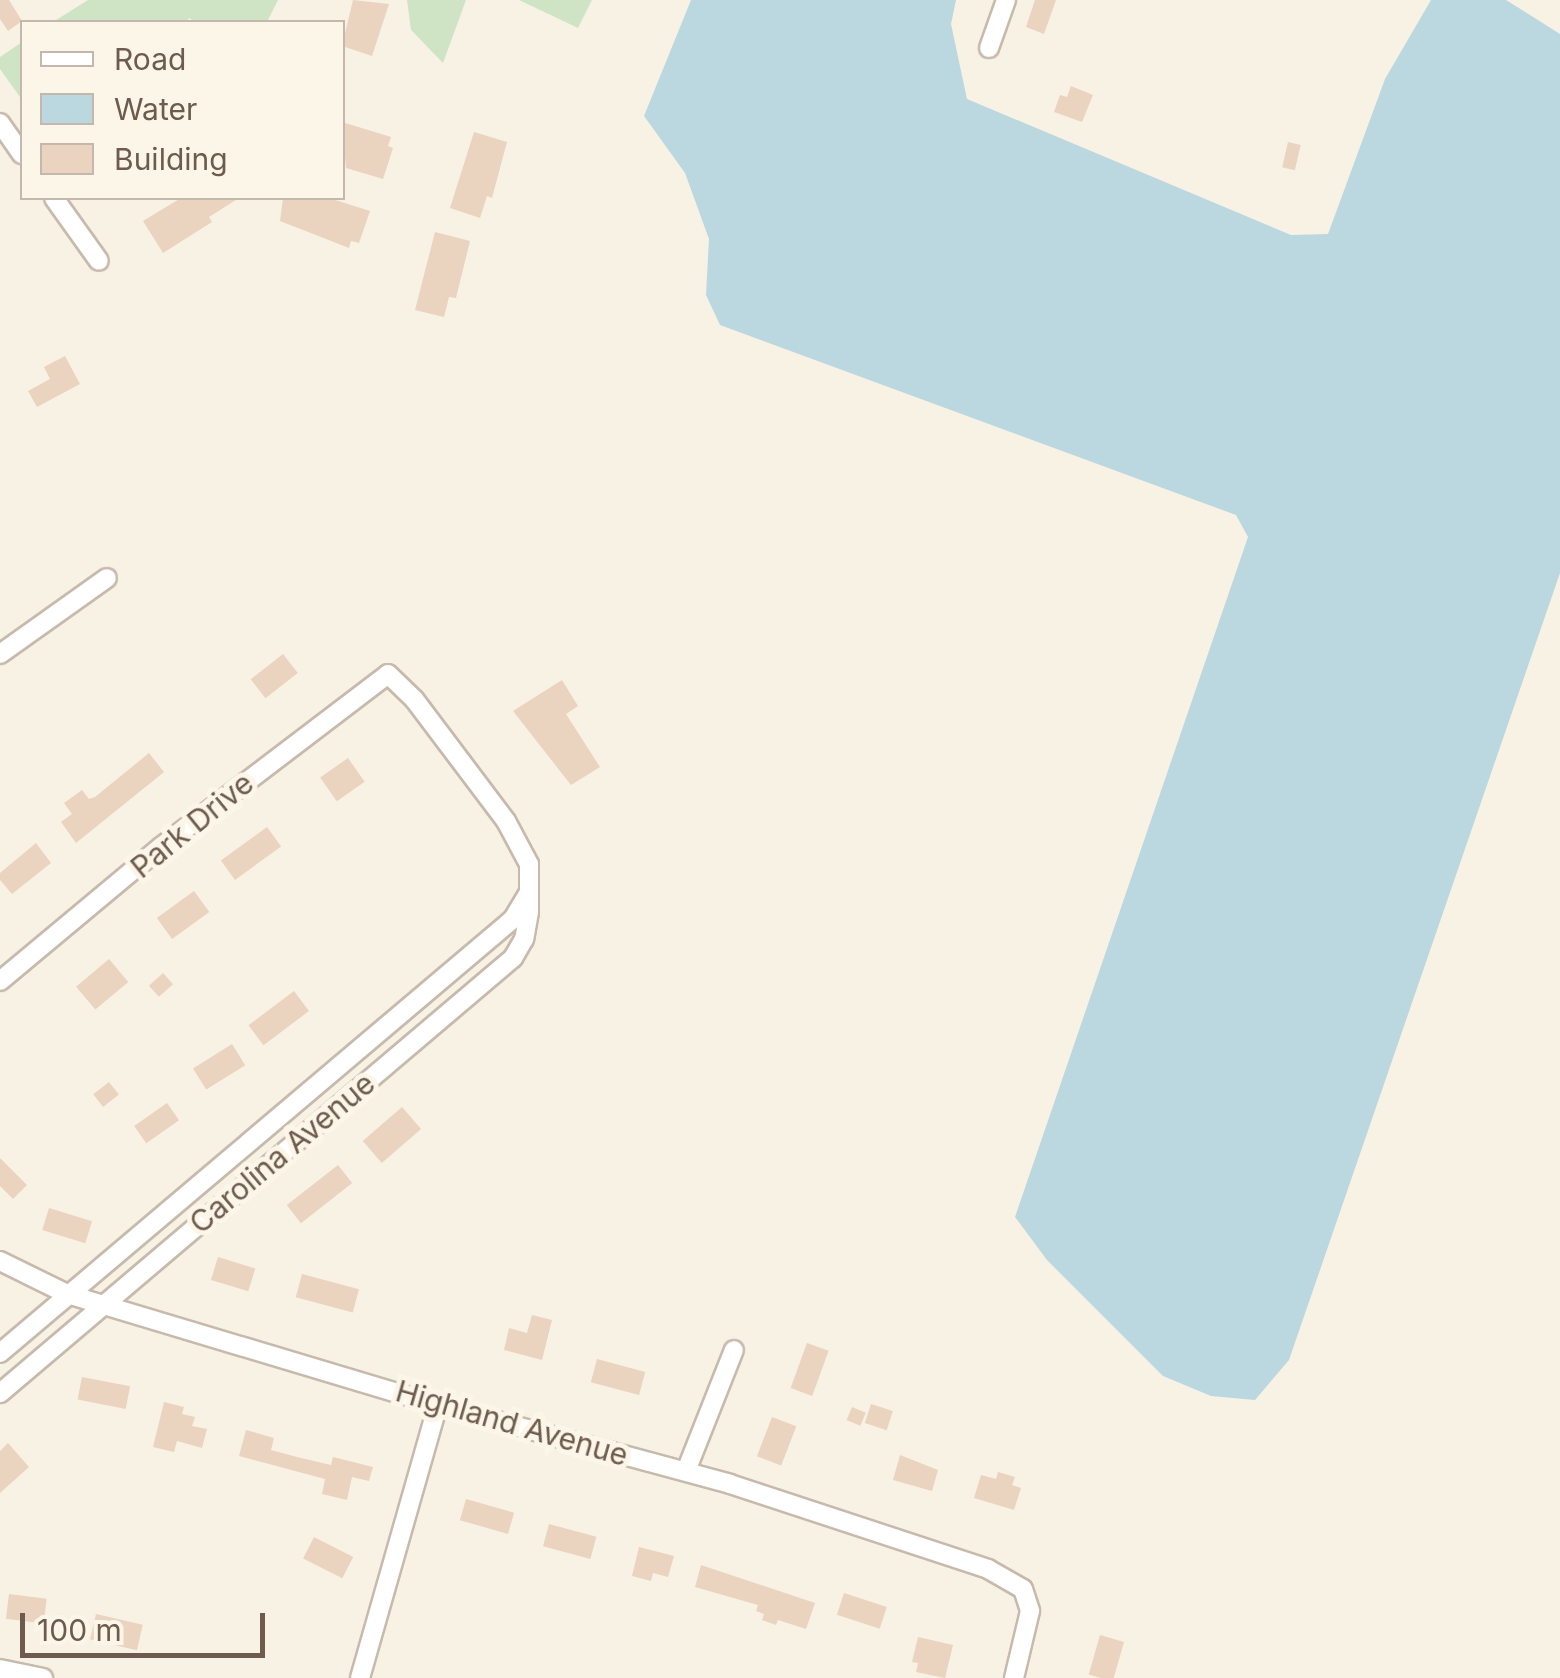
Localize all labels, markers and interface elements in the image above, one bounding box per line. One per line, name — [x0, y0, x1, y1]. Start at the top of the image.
legend — [20, 20, 345, 200]
text: Road — [114, 41, 186, 77]
text: Water — [114, 91, 197, 127]
text: Building — [114, 141, 228, 177]
street label: Park Drive — [124, 765, 260, 885]
street label: Carolina Avenue — [182, 1065, 382, 1241]
street label: Highland Avenue — [392, 1373, 632, 1473]
scale bar — [25, 1593, 270, 1655]
text: 100 m — [37, 1612, 122, 1648]

